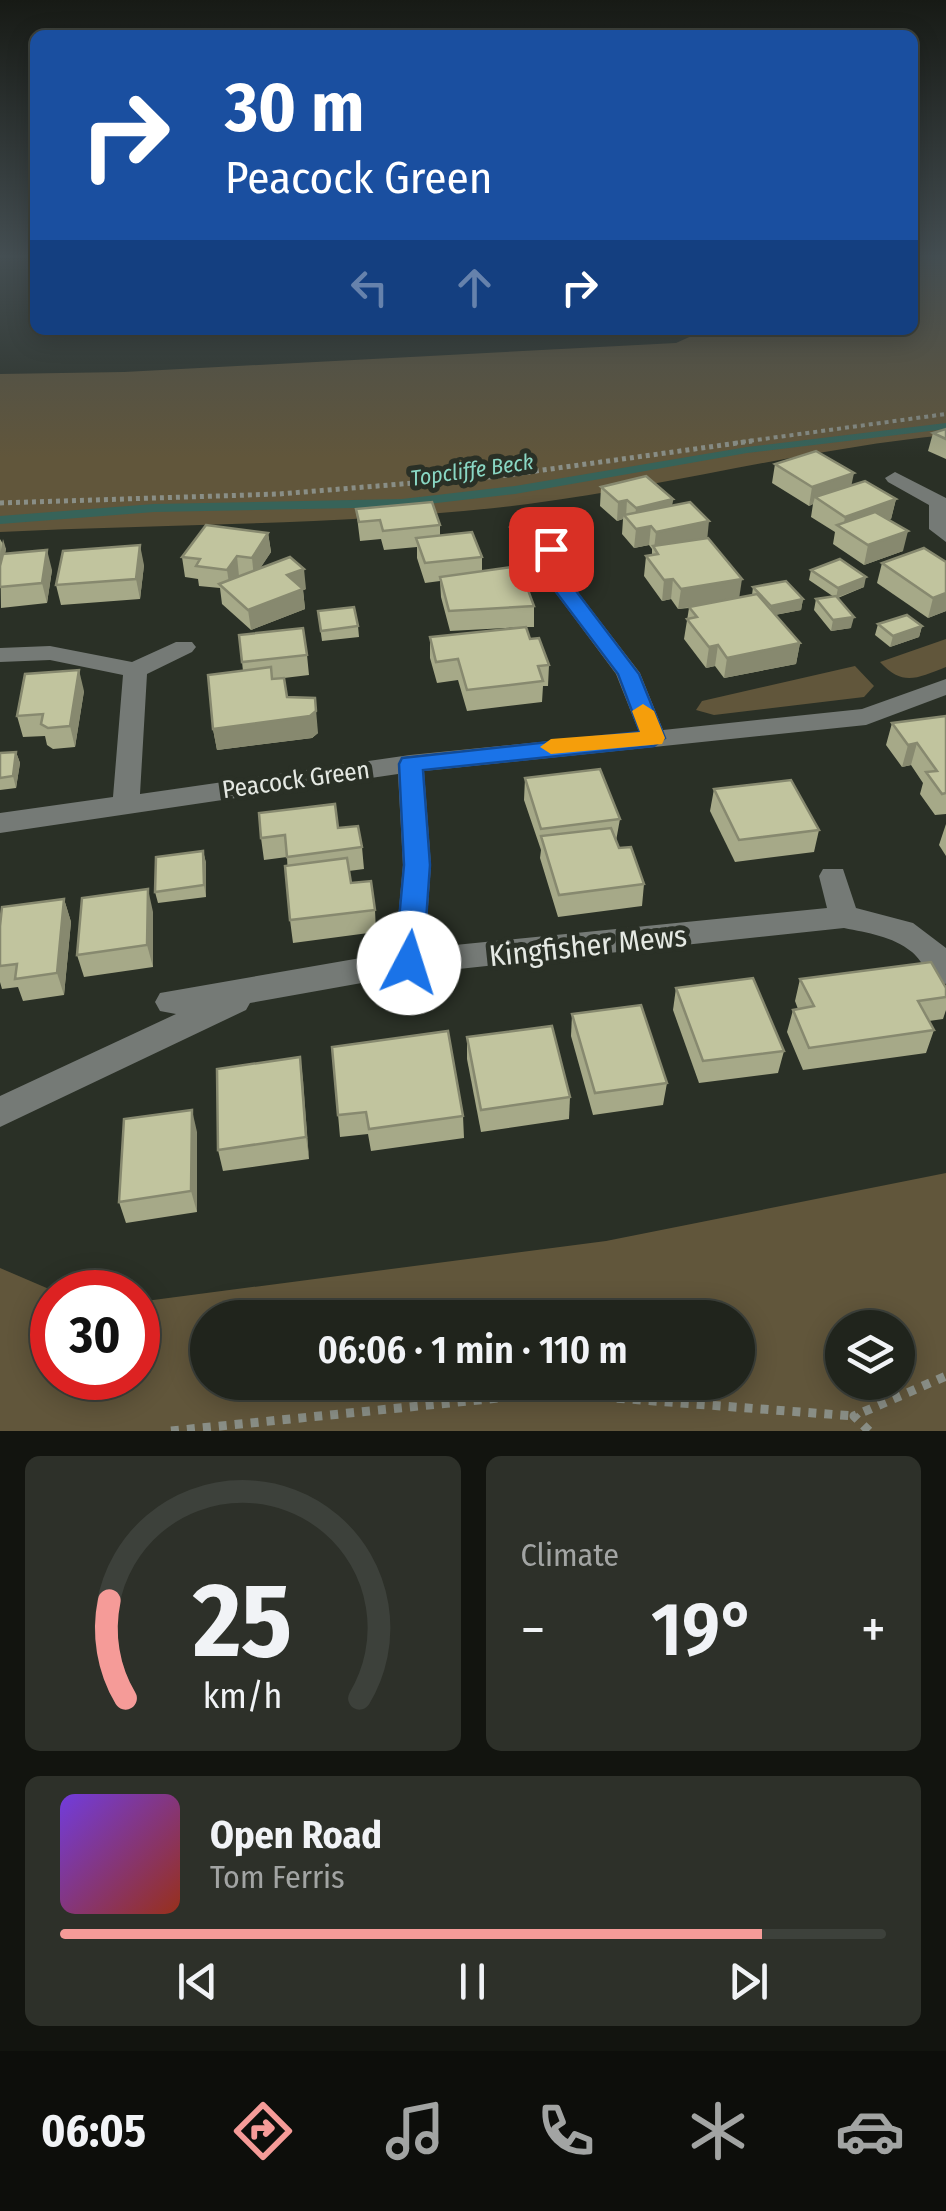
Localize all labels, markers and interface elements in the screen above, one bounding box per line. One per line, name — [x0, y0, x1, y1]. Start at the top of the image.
text: 30 m — [225, 66, 364, 150]
icon: right — [60, 70, 190, 200]
text: Peacock Green — [225, 151, 492, 205]
icon: left — [342, 260, 397, 315]
icon: ahead — [447, 260, 502, 315]
icon: right — [552, 260, 607, 315]
water label: Topcliffe Beck — [409, 448, 535, 492]
pin — [509, 507, 594, 592]
icon: arrive — [524, 522, 579, 577]
street label: Peacock Green — [220, 755, 372, 805]
position arrow — [357, 911, 461, 1015]
street label: Kingfisher Mews — [487, 918, 689, 974]
speed limit sign: 30 — [30, 1270, 160, 1400]
map controls — [825, 1310, 915, 1400]
button: layers — [825, 1310, 915, 1400]
text: 06:06 · 1 min · 110 m — [317, 1327, 628, 1373]
text: Climate — [521, 1536, 619, 1574]
text: 25 — [192, 1559, 292, 1684]
text: 19° — [651, 1585, 755, 1675]
text: − — [521, 1597, 545, 1663]
text: + — [861, 1597, 886, 1663]
text: km/h — [203, 1675, 283, 1717]
text: Open Road — [210, 1812, 382, 1858]
text: Tom Ferris — [210, 1858, 345, 1896]
icon: previous — [170, 1954, 225, 2009]
icon: pause — [445, 1954, 500, 2009]
icon: next — [721, 1954, 776, 2009]
icon: directions — [228, 2096, 298, 2166]
icon: music — [380, 2096, 450, 2166]
icon: phone — [531, 2096, 601, 2166]
icon: climate — [683, 2096, 753, 2166]
icon: car — [835, 2096, 905, 2166]
text: 06:05 — [41, 2104, 146, 2158]

